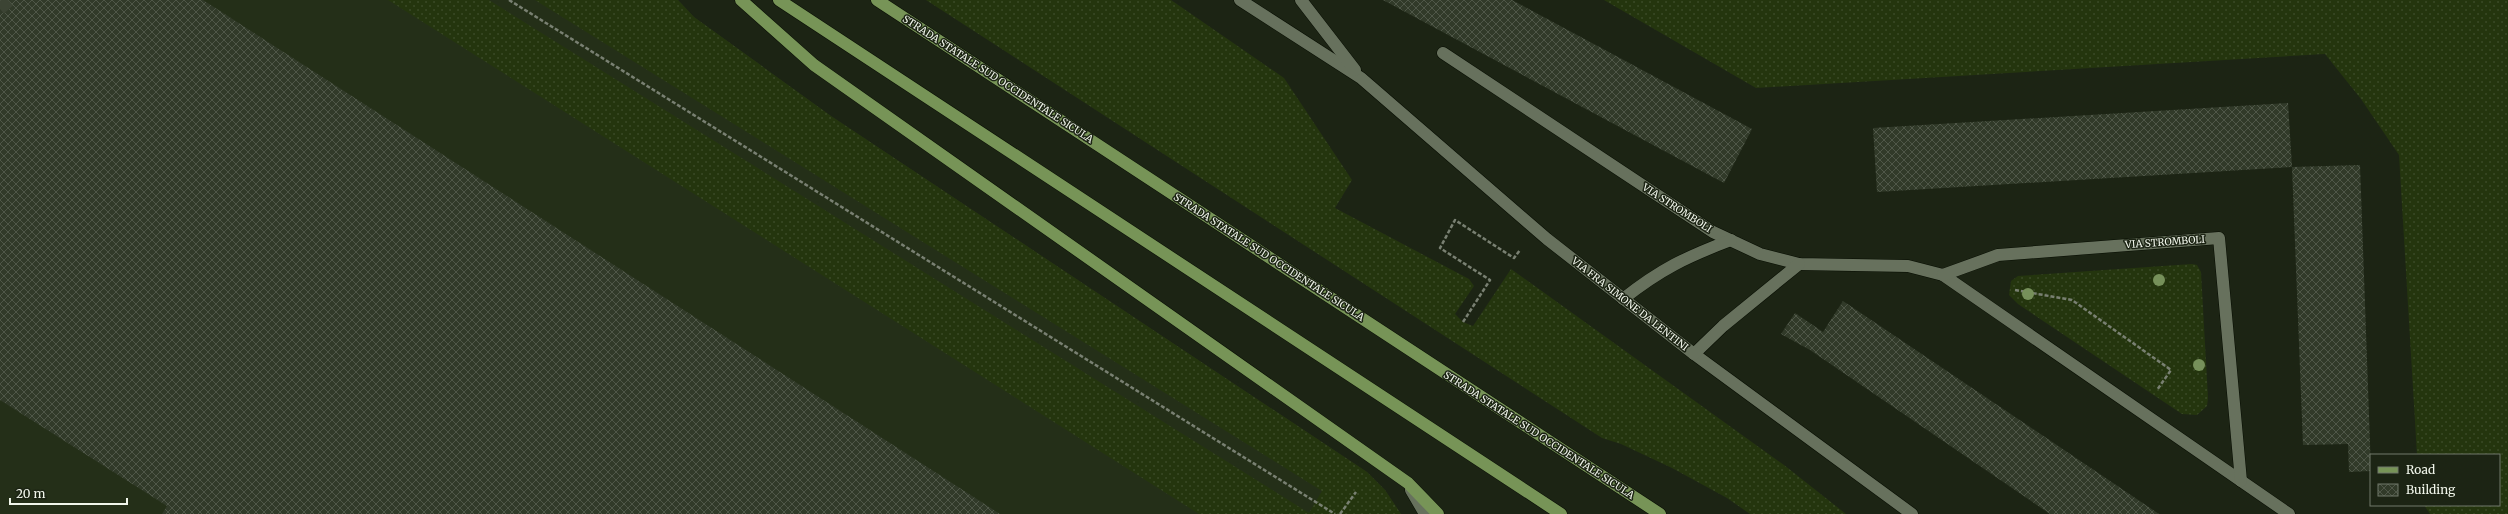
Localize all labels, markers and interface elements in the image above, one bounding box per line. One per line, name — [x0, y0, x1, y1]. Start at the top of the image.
street label: STRADA STATALE SUD OCCIDENTALE SICULA — [900, 12, 1097, 146]
street label: VIA STROMBOLI — [1639, 180, 1714, 235]
street label: STRADA STATALE SUD OCCIDENTALE SICULA — [1171, 190, 1368, 324]
street label: VIA STROMBOLI — [2123, 233, 2206, 251]
street label: VIA FRA SIMONE DA LENTINI — [1568, 254, 1691, 354]
street label: STRADA STATALE SUD OCCIDENTALE SICULA — [1441, 368, 1638, 502]
legend — [2370, 454, 2500, 506]
text: Road — [2406, 462, 2435, 477]
scale bar — [10, 480, 127, 506]
text: Building — [2406, 482, 2456, 497]
text: 20 m — [16, 486, 45, 501]

